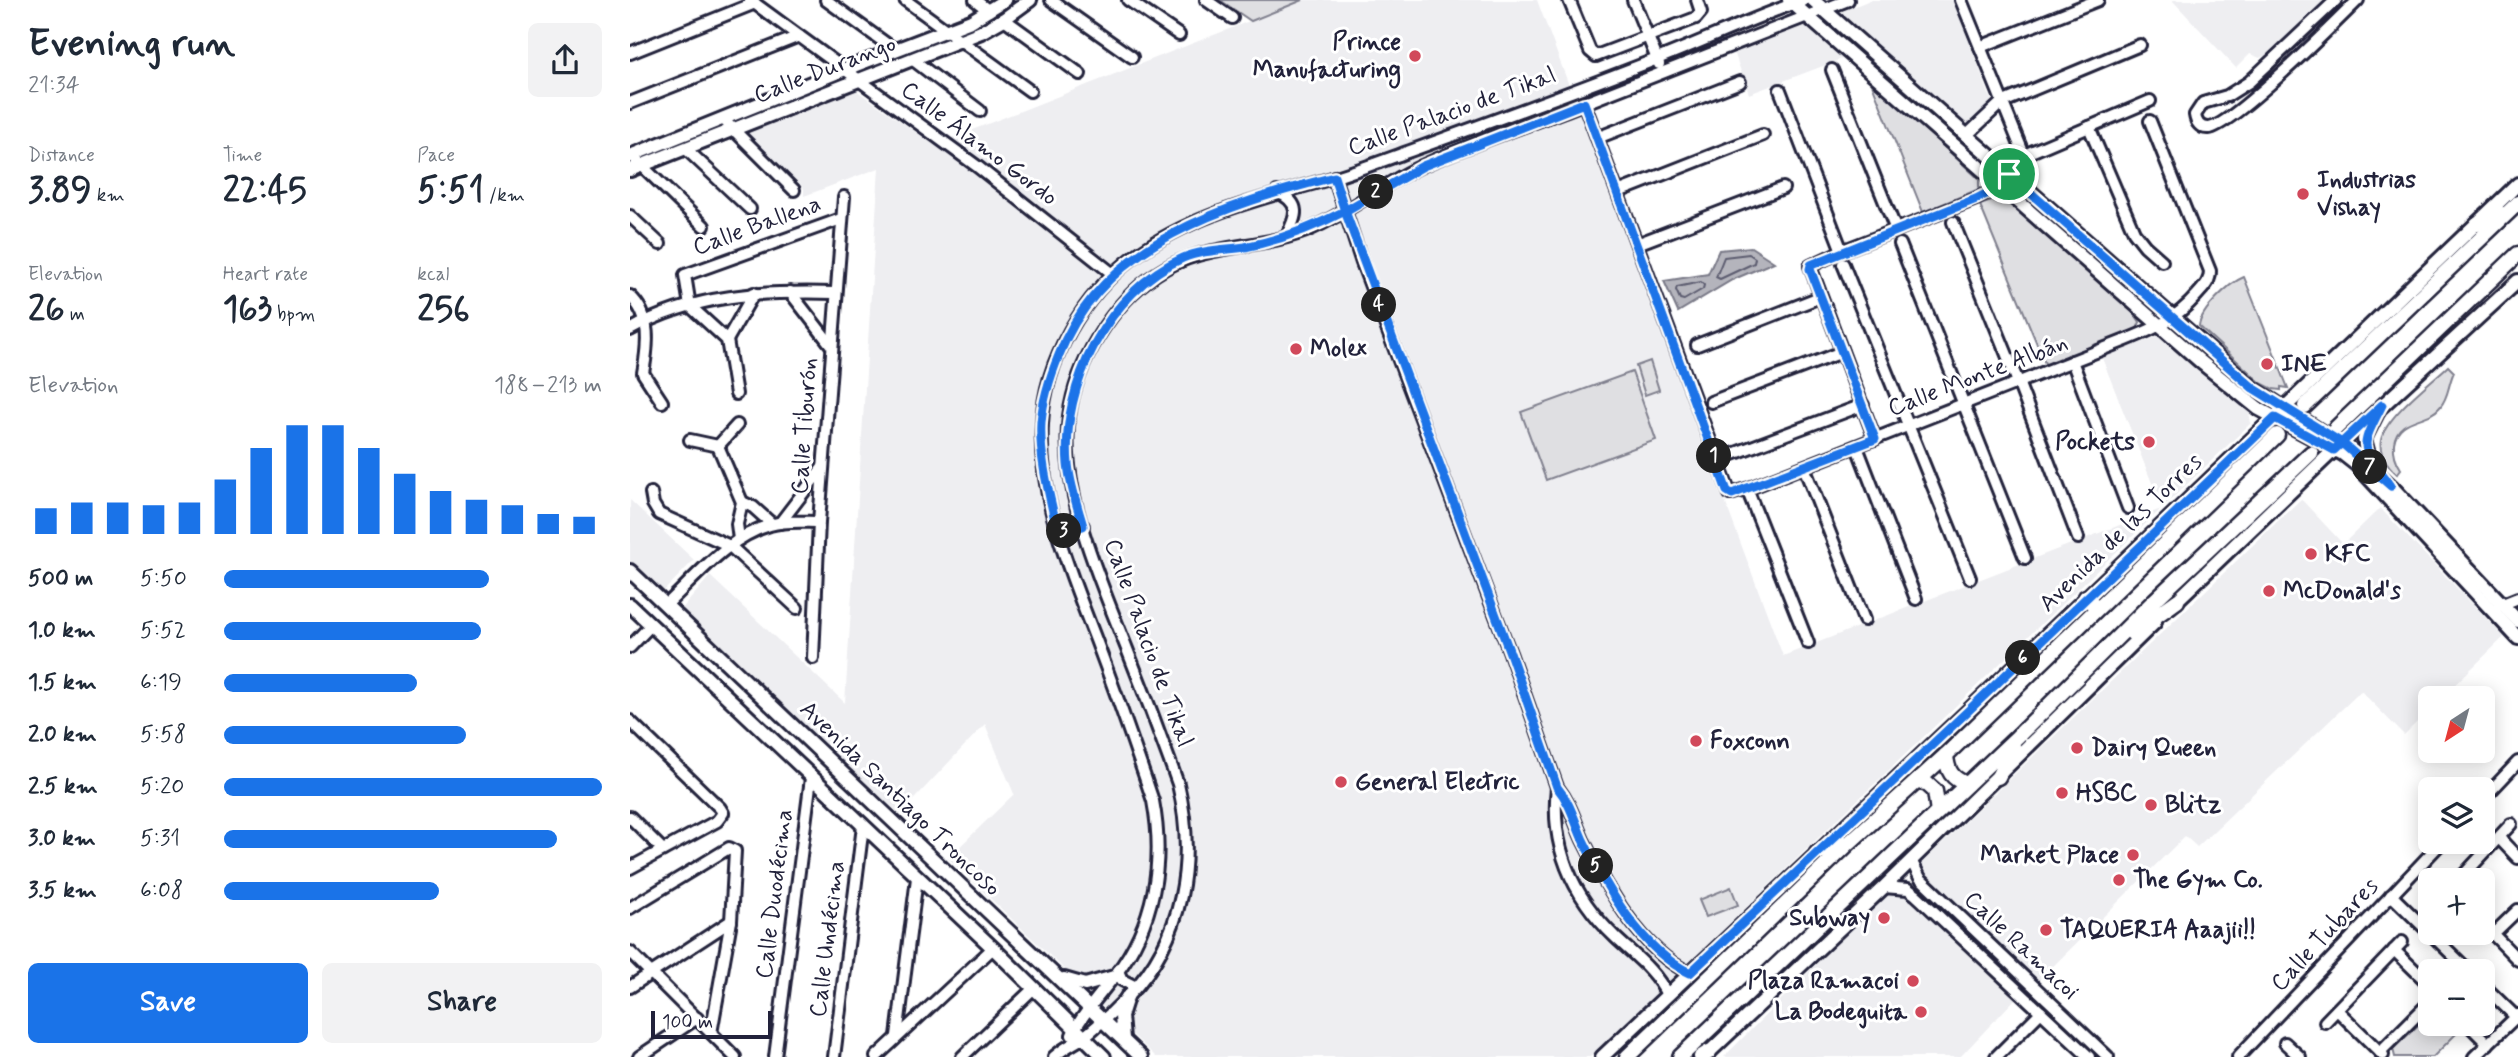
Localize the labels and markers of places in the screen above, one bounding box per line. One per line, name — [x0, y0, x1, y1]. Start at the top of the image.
place label: Prince Manufacturing — [1253, 27, 1401, 89]
marker: Prince Manufacturing — [1407, 48, 1423, 64]
pin — [1979, 144, 2039, 204]
place label: Industrias Vishay — [2317, 165, 2416, 224]
pin: 2 — [1358, 174, 1394, 210]
marker: Industrias Vishay — [2295, 186, 2311, 202]
pin: 4 — [1362, 288, 1396, 322]
place label: Molex — [1310, 334, 1367, 365]
marker: Molex — [1288, 341, 1304, 357]
place label: INE — [2281, 349, 2327, 380]
marker: INE — [2259, 356, 2275, 372]
place label: Pockets — [2055, 427, 2135, 458]
marker: Pockets — [2141, 434, 2157, 450]
pin: 1 — [1696, 438, 1732, 474]
pin: 7 — [2352, 449, 2388, 484]
pin: 3 — [1046, 514, 1082, 548]
place label: KFC — [2325, 539, 2371, 570]
marker: KFC — [2303, 546, 2319, 562]
place label: McDonald's — [2283, 576, 2401, 607]
marker: McDonald's — [2261, 583, 2277, 599]
pin: 6 — [2006, 640, 2040, 676]
place label: Foxconn — [1710, 726, 1790, 757]
marker: Foxconn — [1688, 733, 1704, 749]
place label: Dairy Queen — [2091, 733, 2216, 764]
marker: Dairy Queen — [2069, 740, 2085, 756]
place label: General Electric — [1355, 767, 1519, 798]
marker: General Electric — [1333, 774, 1349, 790]
place label: HSBC — [2076, 778, 2138, 809]
marker: HSBC — [2054, 785, 2070, 801]
place label: Blitz — [2165, 790, 2221, 821]
marker: Blitz — [2143, 797, 2159, 813]
place label: Market Place — [1980, 840, 2119, 871]
marker: Market Place — [2125, 847, 2141, 863]
pin: 5 — [1578, 848, 1614, 884]
place label: The Gym Co. — [2133, 865, 2263, 896]
marker: The Gym Co. — [2111, 872, 2127, 888]
place label: Subway — [1789, 903, 1870, 934]
marker: Subway — [1876, 910, 1892, 926]
place label: TAQUERIA Aaajii!! — [2060, 915, 2256, 946]
marker: TAQUERIA Aaajii!! — [2038, 922, 2054, 938]
place label: Plaza Ramacoi — [1748, 966, 1899, 997]
marker: Plaza Ramacoi — [1905, 973, 1921, 989]
place label: La Bodeguita — [1775, 997, 1908, 1029]
marker: La Bodeguita — [1913, 1004, 1929, 1020]

